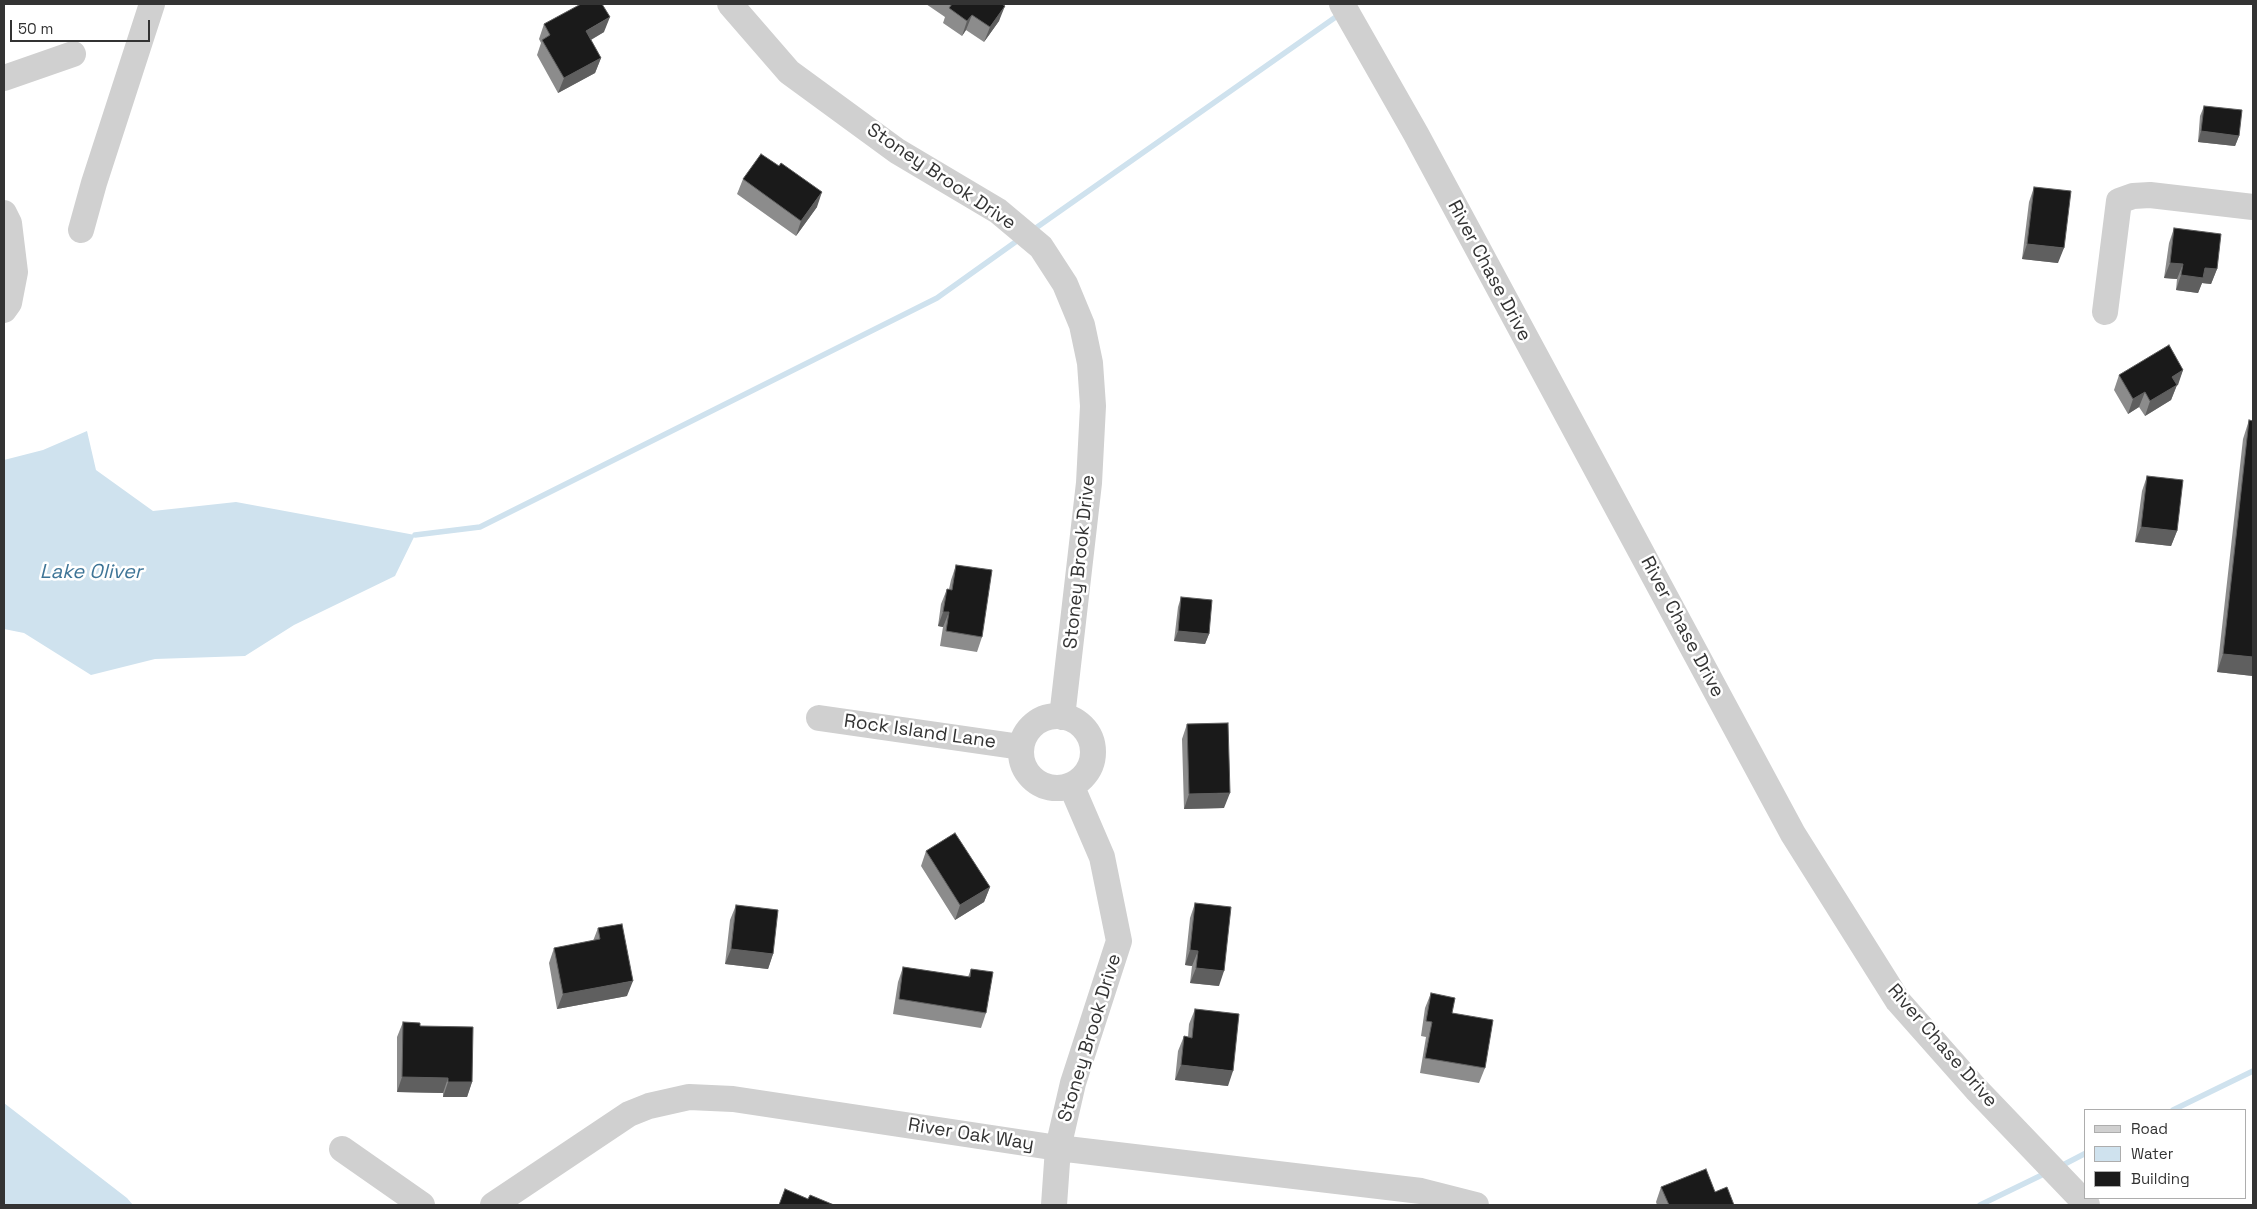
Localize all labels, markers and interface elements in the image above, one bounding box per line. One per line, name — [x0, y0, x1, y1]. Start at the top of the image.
scale bar — [12, 10, 152, 42]
text: 50 m — [18, 19, 53, 38]
street label: Stoney Brook Drive — [862, 119, 1020, 235]
street label: River Chase Drive — [1442, 197, 1536, 345]
street label: Stoney Brook Drive — [1060, 474, 1100, 650]
street label: River Chase Drive — [1635, 553, 1729, 701]
water label: Lake Oliver — [40, 561, 142, 585]
street label: Rock Island Lane — [842, 710, 998, 754]
street label: Stoney Brook Drive — [1054, 951, 1126, 1125]
street label: River Chase Drive — [1882, 980, 2002, 1112]
legend — [2084, 1109, 2247, 1199]
street label: River Oak Way — [906, 1114, 1036, 1156]
text: Road — [2131, 1119, 2168, 1138]
text: Water — [2131, 1144, 2173, 1163]
text: Building — [2131, 1169, 2190, 1188]

